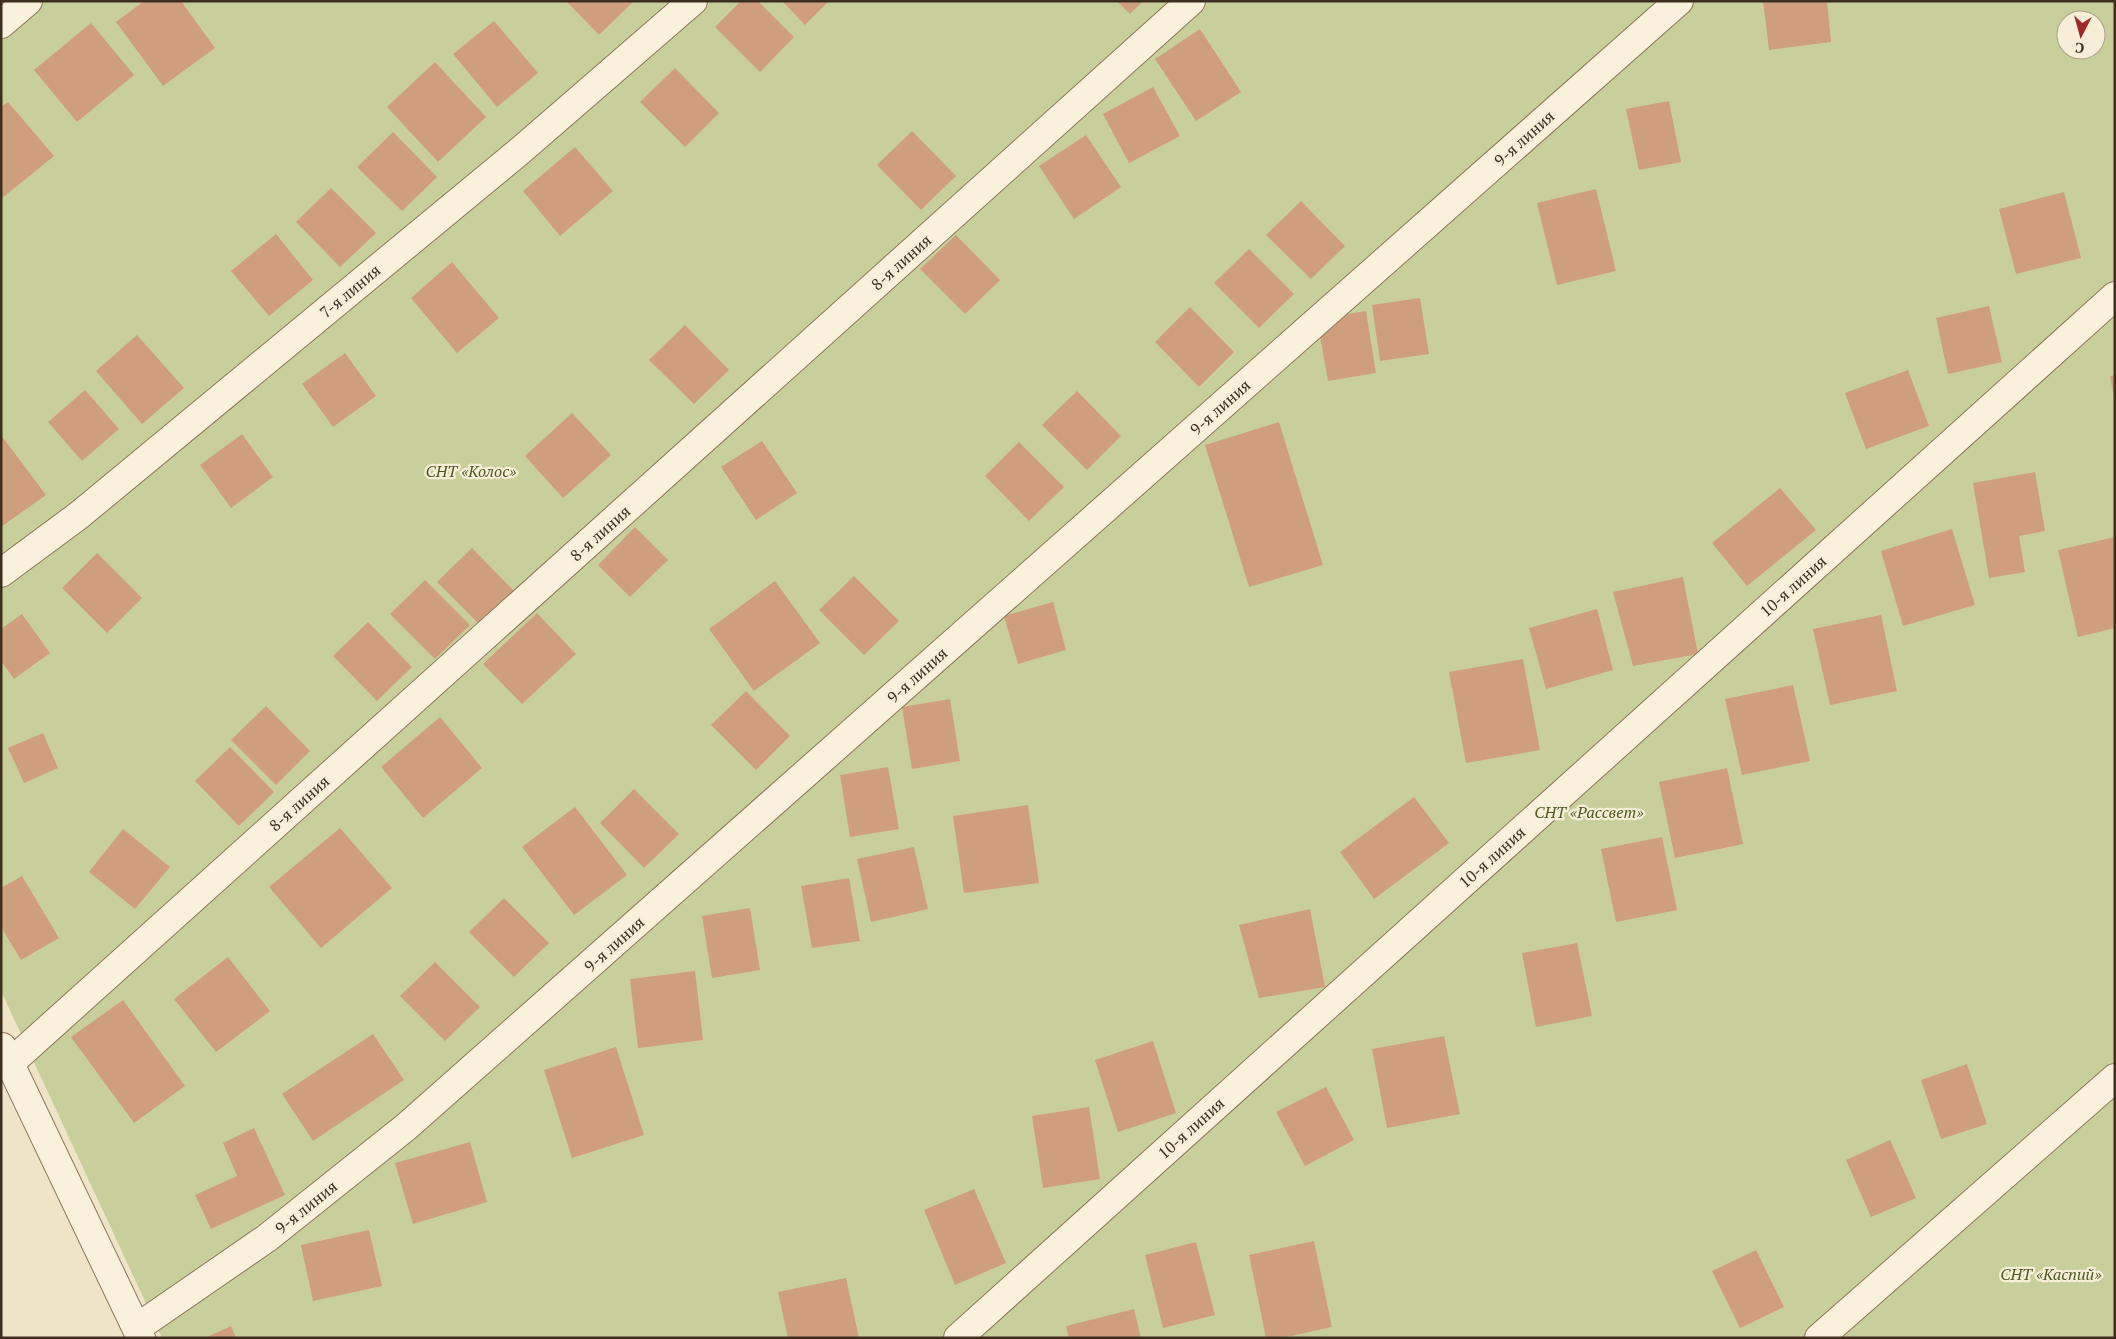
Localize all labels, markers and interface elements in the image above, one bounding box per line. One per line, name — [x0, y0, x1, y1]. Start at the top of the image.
north arrow — [2056, 10, 2106, 60]
text: С — [2074, 39, 2085, 58]
street label: 9-я линия — [1489, 105, 1559, 171]
street label: 8-я линия — [866, 229, 936, 295]
street label: 7-я линия — [315, 259, 385, 323]
street label: 9-я линия — [1185, 374, 1255, 440]
park label: СНТ «Колос» — [426, 460, 517, 482]
street label: 8-я линия — [565, 500, 635, 566]
street label: 10-я линия — [1755, 550, 1831, 622]
street label: 9-я линия — [882, 642, 952, 708]
street label: 8-я линия — [264, 770, 334, 836]
park label: СНТ «Рассвет» — [1534, 801, 1644, 823]
street label: 10-я линия — [1454, 821, 1530, 893]
street label: 9-я линия — [579, 911, 649, 977]
street label: 10-я линия — [1153, 1092, 1229, 1164]
street label: 9-я линия — [270, 1175, 342, 1239]
park label: СНТ «Каспий» — [2000, 1263, 2102, 1285]

